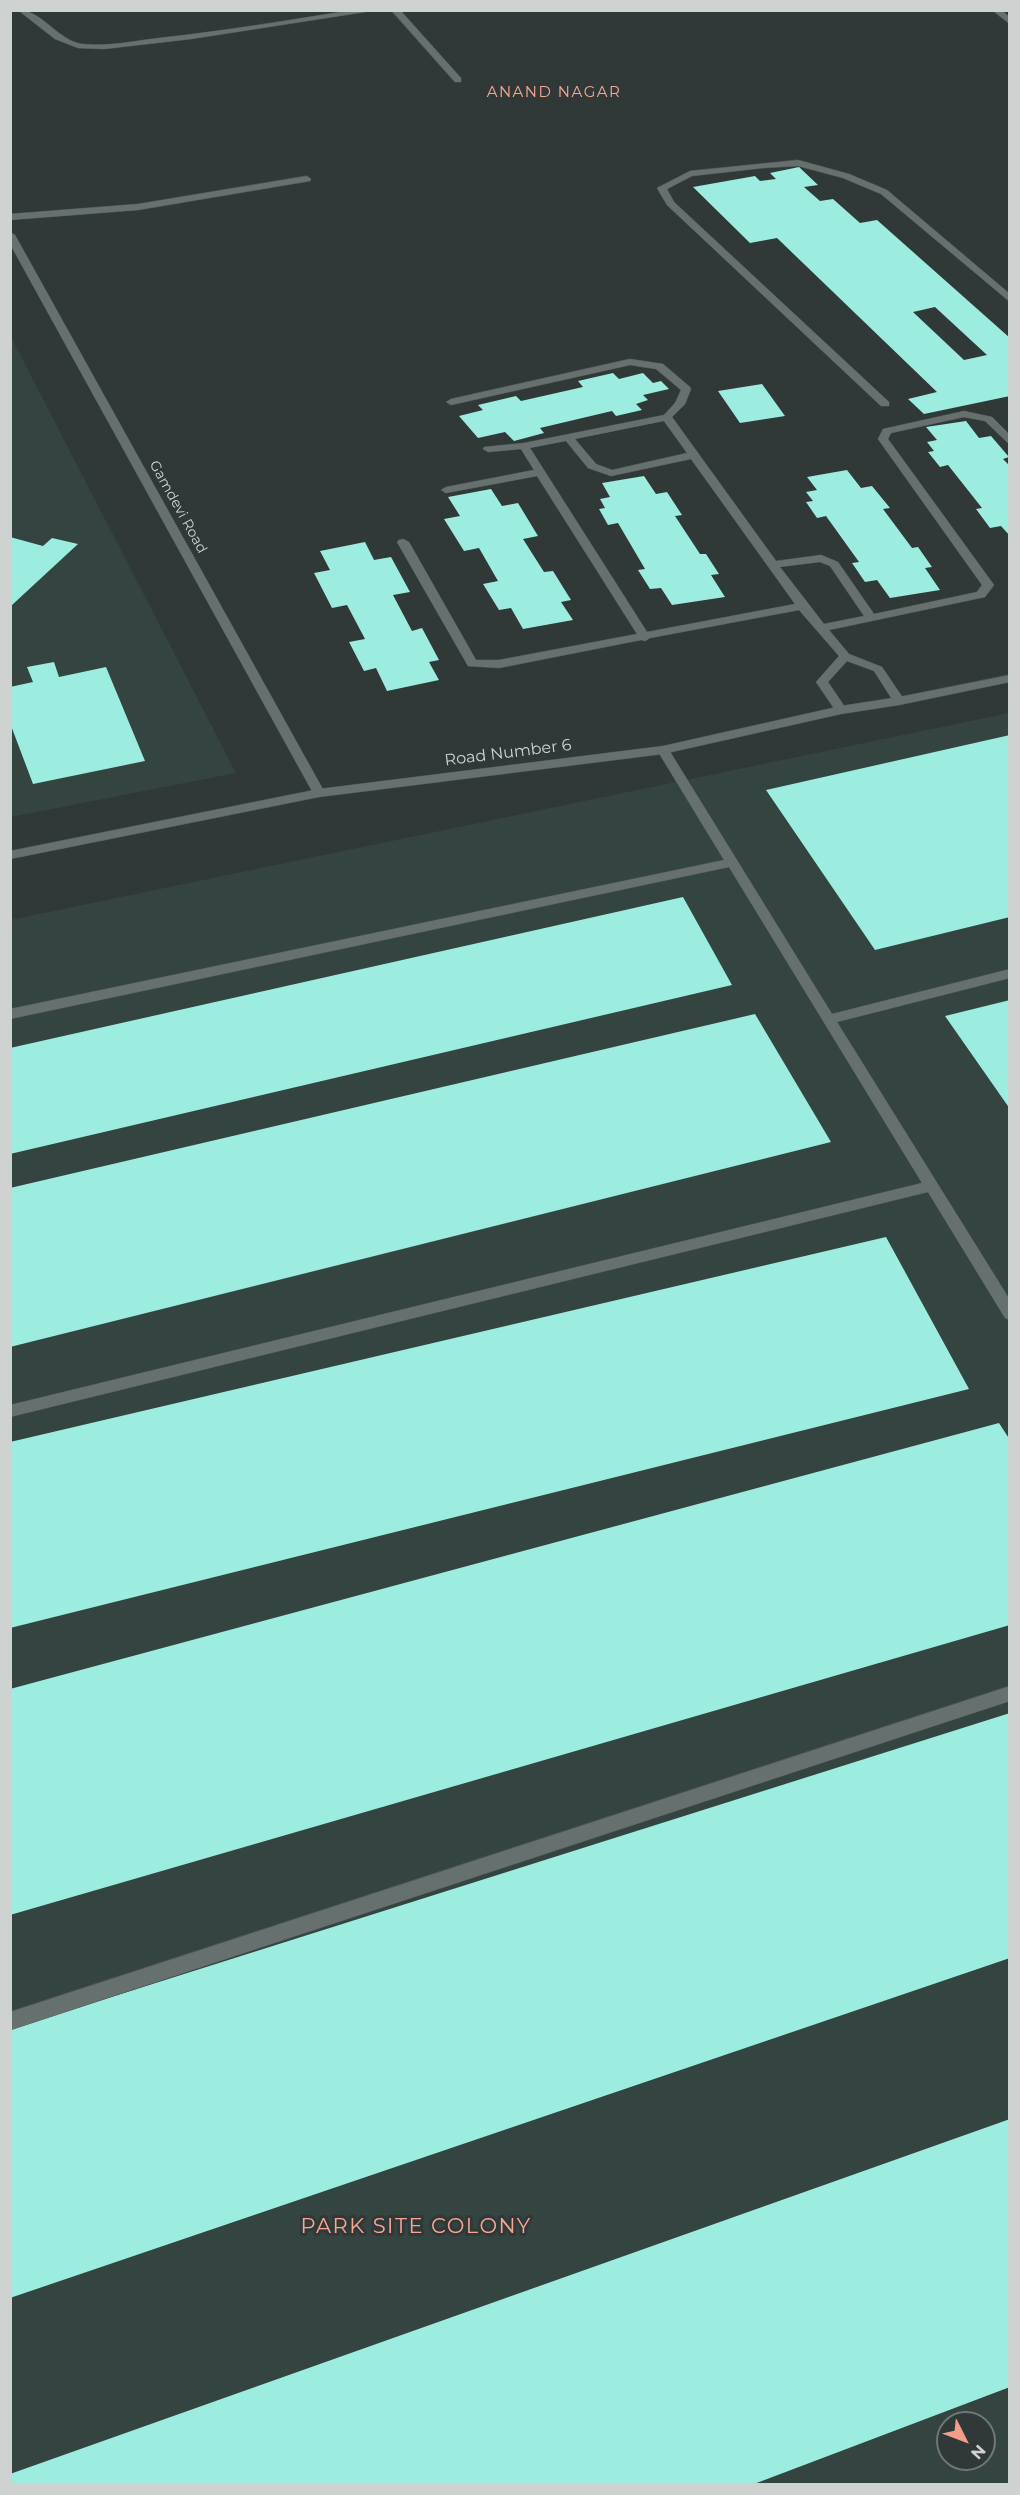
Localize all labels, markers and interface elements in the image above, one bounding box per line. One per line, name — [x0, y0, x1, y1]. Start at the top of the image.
district label: ANAND NAGAR — [487, 84, 621, 102]
street label: Gamdevi Road — [146, 458, 210, 556]
street label: Road Number 6 — [443, 736, 573, 770]
district label: PARK SITE COLONY — [300, 2214, 532, 2240]
north arrow — [936, 2411, 996, 2471]
text: N — [967, 2441, 990, 2463]

